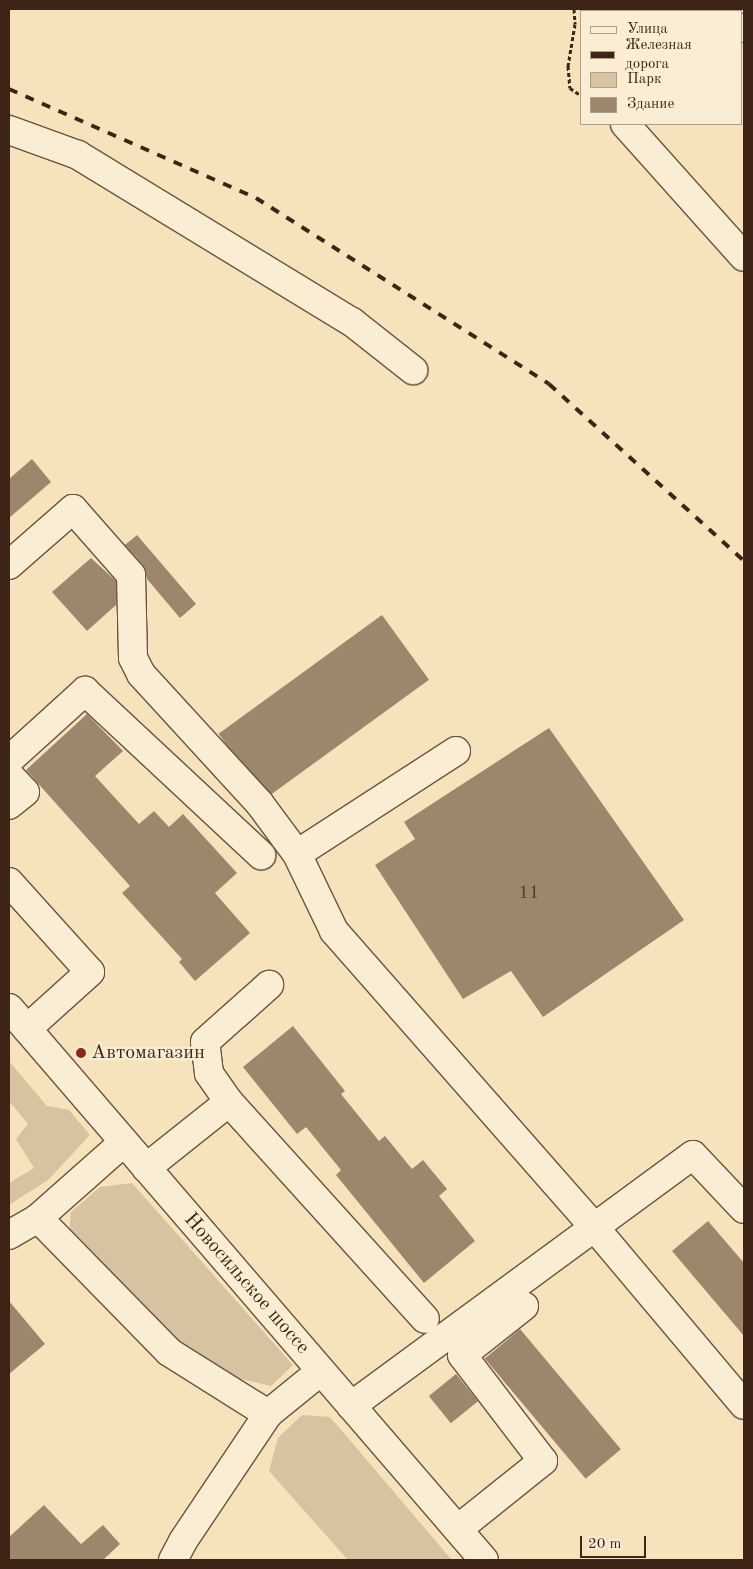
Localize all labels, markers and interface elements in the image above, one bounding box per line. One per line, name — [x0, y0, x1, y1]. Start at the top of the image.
legend — [580, 10, 743, 125]
text: Улица — [627, 22, 668, 37]
text: Железная дорога — [625, 38, 692, 72]
text: Парк — [627, 72, 662, 87]
text: Здание — [627, 97, 674, 112]
house number: 11 — [519, 882, 539, 904]
place label: Автомагазин — [91, 1041, 205, 1065]
marker: Автомагазин — [75, 1047, 87, 1059]
street label: Новосильское шоссе — [178, 1208, 314, 1360]
scale bar — [583, 1526, 649, 1558]
text: 20 m — [588, 1537, 622, 1552]

